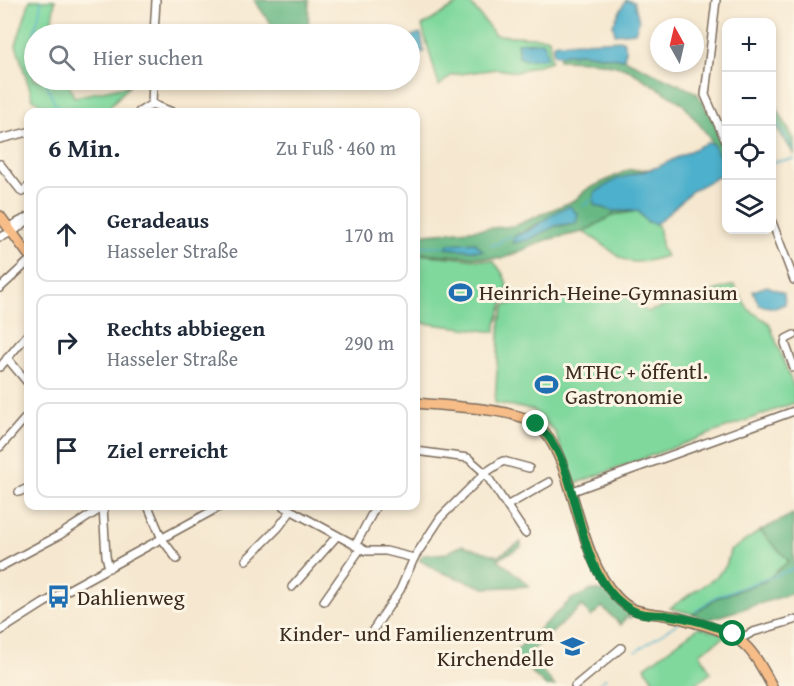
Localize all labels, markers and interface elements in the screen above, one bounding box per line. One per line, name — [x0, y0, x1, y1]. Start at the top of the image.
north arrow — [650, 18, 704, 72]
map controls — [722, 18, 776, 234]
button: + — [722, 18, 776, 72]
search box — [24, 24, 420, 90]
icon: search — [45, 41, 78, 74]
text: Hier suchen — [93, 41, 203, 73]
button: − — [722, 72, 776, 126]
button: locate — [722, 126, 776, 180]
text: 6 Min. — [48, 128, 120, 167]
text: Zu Fuß · 460 m — [276, 133, 396, 162]
button: layers — [722, 180, 776, 234]
text: Geradeaus — [107, 204, 209, 236]
icon: ahead — [50, 218, 83, 251]
text: 170 m — [344, 220, 394, 249]
text: Hasseler Straße — [107, 236, 238, 265]
place label: Heinrich-Heine-Gymnasium — [479, 276, 738, 308]
sports icon: Heinrich-Heine-Gymnasium — [448, 279, 474, 305]
text: Rechts abbiegen — [107, 312, 265, 344]
icon: right — [50, 326, 83, 359]
text: 290 m — [344, 328, 394, 357]
text: Hasseler Straße — [107, 344, 238, 373]
place label: MTHC + öffentl. Gastronomie — [565, 355, 708, 412]
sports icon: MTHC + öffentl. Gastronomie — [534, 371, 560, 397]
route end — [522, 410, 548, 436]
icon: arrive — [50, 434, 83, 467]
text: Ziel erreicht — [107, 434, 228, 466]
place label: Dahlienweg — [77, 581, 185, 613]
bus stop icon: Dahlienweg — [46, 584, 72, 610]
place label: Kinder- und Familienzentrum Kirchendelle — [280, 617, 554, 674]
route start — [719, 620, 745, 646]
school or university icon: Kinder- und Familienzentrum Kirchendelle — [559, 633, 585, 659]

